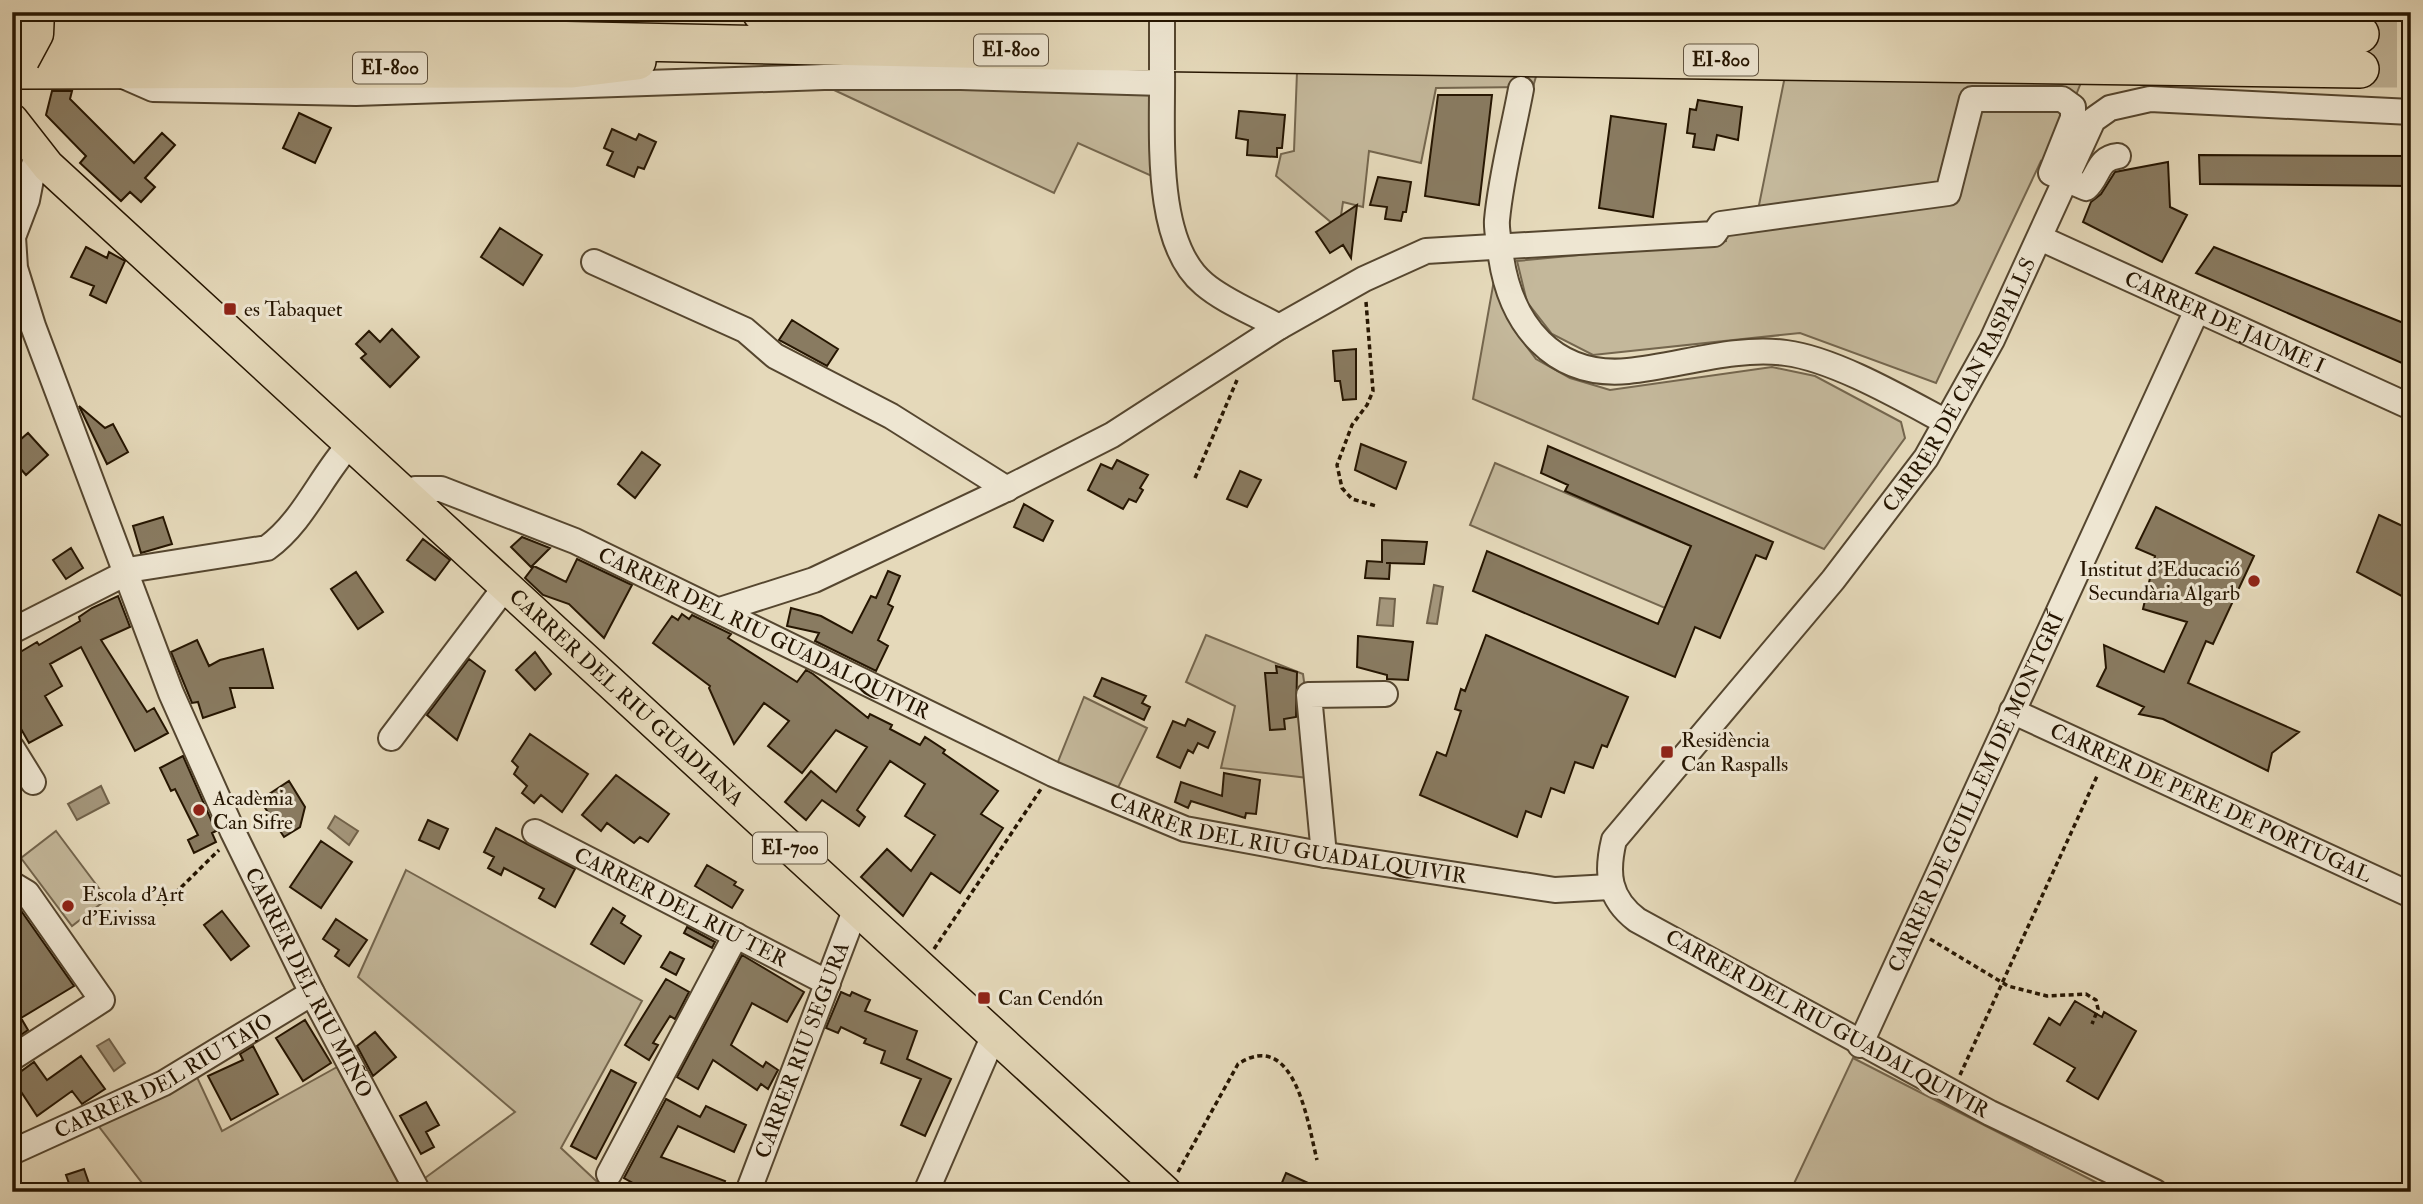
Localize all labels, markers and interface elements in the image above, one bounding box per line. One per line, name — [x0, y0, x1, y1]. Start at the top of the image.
road number: EI-800 — [974, 34, 1048, 66]
road number: EI-800 — [1684, 44, 1758, 76]
road number: EI-800 — [353, 52, 427, 83]
street label: CARRER DE CAN RASPALLS — [1876, 253, 2042, 517]
street label: CARRER DE JAUME I — [2120, 265, 2329, 379]
place label: es Tabaquet — [244, 296, 343, 323]
marker: es Tabaquet — [222, 301, 238, 317]
street label: CARRER DEL RIU GUADALQUIVIR — [594, 541, 935, 726]
place label: Institut d'Educació Secundària Algarb — [2079, 556, 2240, 607]
marker: Institut d'Educació Secundària Algarb — [2246, 573, 2262, 589]
street label: CARRER DEL RIU GUADIANA — [504, 583, 750, 812]
street label: CARRER DE GUILLEM DE MONTGRÍ — [1882, 607, 2071, 977]
street label: CARRER DE PERE DE PORTUGAL — [2046, 717, 2376, 889]
place label: Residència Can Raspalls — [1681, 727, 1788, 778]
marker: Residència Can Raspalls — [1659, 744, 1675, 760]
place label: Acadèmia Can Sifre — [212, 785, 293, 836]
street label: CARRER DEL RIU GUADALQUIVIR — [1106, 786, 1470, 890]
marker: Acadèmia Can Sifre — [191, 802, 207, 818]
road number: EI-700 — [753, 832, 827, 863]
street label: CARRER DEL RIU TER — [570, 841, 793, 974]
street label: CARRER DEL RIU MIÑO — [239, 863, 379, 1102]
place label: Escola d'Art d'Eivissa — [82, 881, 184, 932]
marker: Escola d'Art d'Eivissa — [60, 898, 76, 914]
street label: CARRER DEL RIU GUADALQUIVIR — [1660, 924, 1994, 1125]
street label: CARRER RIU SEGURA — [749, 938, 855, 1162]
place label: Can Cendón — [998, 985, 1104, 1012]
marker: Can Cendón — [976, 990, 992, 1006]
street label: CARRER DEL RIU TAJO — [50, 1006, 278, 1144]

